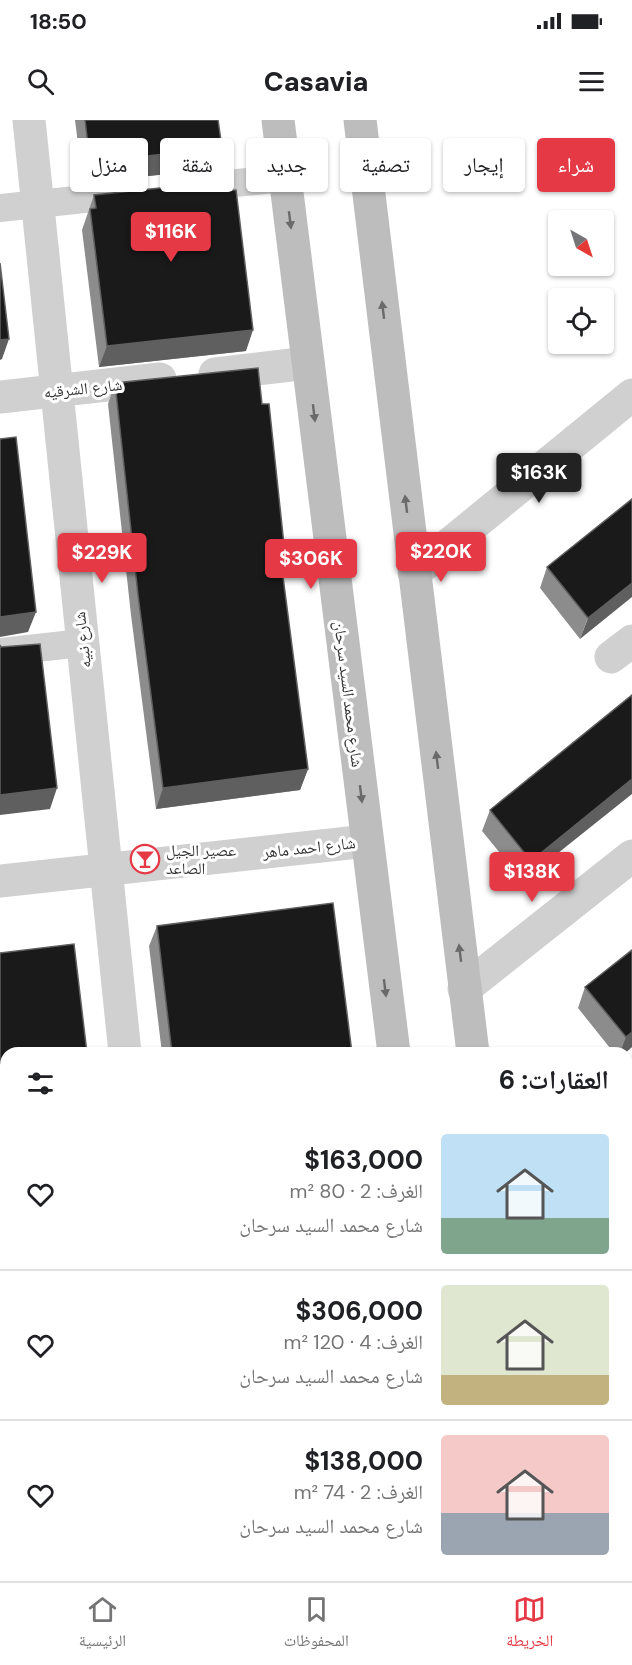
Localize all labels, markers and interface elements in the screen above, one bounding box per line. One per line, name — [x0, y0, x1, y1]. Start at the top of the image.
text: 18:50 — [30, 7, 87, 36]
text: Casavia — [264, 64, 368, 99]
icon: search — [24, 65, 57, 98]
icon: menu — [575, 65, 608, 98]
chip: منزل — [70, 138, 148, 192]
chip: شقة — [160, 138, 234, 192]
chip: جديد — [246, 138, 328, 192]
chip: تصفية — [340, 138, 431, 192]
chip: إيجار — [443, 138, 525, 192]
chip: شراء — [537, 138, 615, 192]
one-way arrow — [285, 210, 295, 229]
north arrow — [548, 210, 614, 276]
map controls — [548, 210, 614, 354]
pin: $116K — [129, 212, 213, 263]
text: $116K — [145, 218, 197, 244]
button: locate — [548, 288, 614, 354]
one-way arrow — [378, 300, 387, 319]
street label: شارع الشرقيه — [43, 374, 123, 403]
one-way arrow — [310, 404, 319, 423]
pin: $163K — [497, 453, 581, 504]
text: $163K — [510, 459, 568, 485]
one-way arrow — [401, 494, 411, 513]
pin: $220K — [399, 532, 483, 583]
pin: $229K — [60, 533, 144, 584]
text: $220K — [410, 538, 472, 564]
text: $229K — [72, 539, 132, 565]
pin: $306K — [269, 539, 353, 590]
text: $306K — [279, 545, 343, 571]
street label: شارع نبيه — [69, 611, 96, 669]
street label: شارع محمد السيد سرحان — [329, 620, 368, 768]
one-way arrow — [432, 750, 442, 769]
one-way arrow — [357, 785, 366, 804]
street label: شارع احمد ماهر — [261, 832, 356, 863]
place label: عصير الجيل الصاعد — [166, 840, 236, 879]
bar icon: عصير الجيل الصاعد — [129, 843, 161, 875]
pin: $138K — [490, 852, 574, 903]
text: $138K — [503, 858, 561, 884]
one-way arrow — [455, 944, 465, 963]
one-way arrow — [381, 978, 390, 997]
text: العقارات: 6 — [499, 1063, 609, 1097]
icon: filters — [24, 1067, 57, 1100]
text: $163,000 — [304, 1143, 423, 1177]
icon: home — [489, 1158, 561, 1230]
icon: heart — [24, 1178, 57, 1211]
text: الغرف: 2 · 80 m² — [290, 1178, 423, 1204]
text: شارع محمد السيد سرحان — [239, 1212, 423, 1238]
text: $306,000 — [296, 1294, 423, 1328]
icon: home — [489, 1309, 561, 1381]
icon: heart — [24, 1329, 57, 1362]
text: الغرف: 4 · 120 m² — [284, 1329, 423, 1355]
text: شارع محمد السيد سرحان — [239, 1363, 423, 1389]
text: $138,000 — [304, 1444, 423, 1478]
icon: home — [489, 1459, 561, 1531]
icon: heart — [24, 1479, 57, 1512]
text: الغرف: 2 · 74 m² — [294, 1479, 423, 1505]
text: شارع محمد السيد سرحان — [239, 1513, 423, 1539]
tab: الرئيسية — [79, 1593, 126, 1656]
tab: المحفوظات — [284, 1593, 349, 1656]
tab: الخريطة — [506, 1593, 553, 1656]

